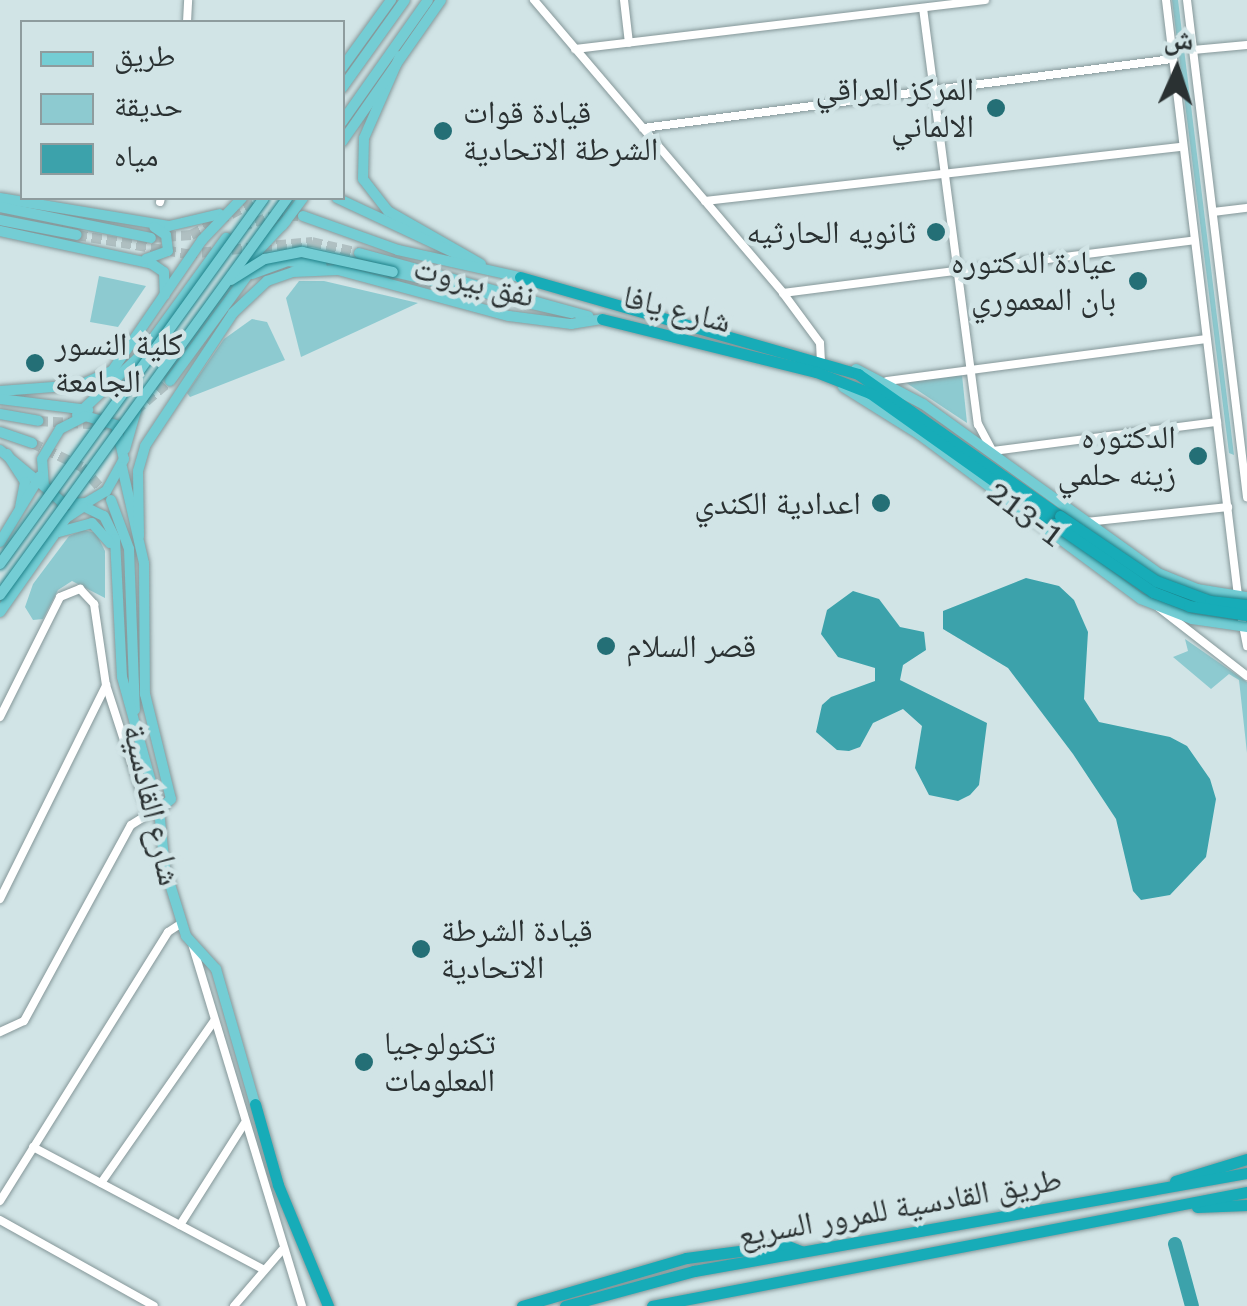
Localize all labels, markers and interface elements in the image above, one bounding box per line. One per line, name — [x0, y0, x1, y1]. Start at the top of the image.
legend — [20, 20, 345, 200]
north arrow — [1127, 20, 1227, 120]
text: ش — [1163, 22, 1194, 57]
text: طريق — [114, 38, 175, 73]
place label: المركز العراقي الالماني — [816, 71, 974, 146]
text: حديقة — [114, 88, 183, 123]
place label: قيادة قوات الشرطة الاتحادية — [463, 94, 658, 169]
marker: المركز العراقي الالماني — [983, 95, 1009, 121]
marker: قيادة قوات الشرطة الاتحادية — [432, 120, 454, 142]
text: مياه — [114, 138, 158, 173]
place label: ثانويه الحارثيه — [746, 213, 916, 251]
marker: ثانويه الحارثيه — [925, 221, 947, 243]
place label: عيادة الدكتوره بان المعموري — [951, 244, 1116, 319]
street label: نفق بيروت — [410, 249, 538, 315]
marker: عيادة الدكتوره بان المعموري — [1125, 268, 1151, 294]
street label: شارع يافا — [619, 277, 735, 341]
place label: كلية النسور الجامعة — [55, 326, 182, 401]
marker: كلية النسور الجامعة — [24, 352, 46, 374]
place label: الدكتوره زينه حلمي — [1057, 419, 1176, 494]
marker: الدكتوره زينه حلمي — [1185, 443, 1211, 469]
street label: 213-1 — [980, 473, 1072, 555]
place label: اعدادية الكندي — [694, 484, 861, 522]
marker: اعدادية الكندي — [870, 492, 892, 514]
place label: قصر السلام — [626, 627, 756, 665]
marker: قصر السلام — [595, 635, 617, 657]
street label: شارع القادسية — [115, 721, 189, 889]
place label: قيادة الشرطة الاتحادية — [441, 912, 593, 987]
marker: قيادة الشرطة الاتحادية — [410, 938, 432, 960]
place label: تكنولوجيا المعلومات — [384, 1025, 496, 1100]
marker: تكنولوجيا المعلومات — [353, 1051, 375, 1073]
street label: طريق القادسية للمرور السريع — [735, 1160, 1065, 1254]

